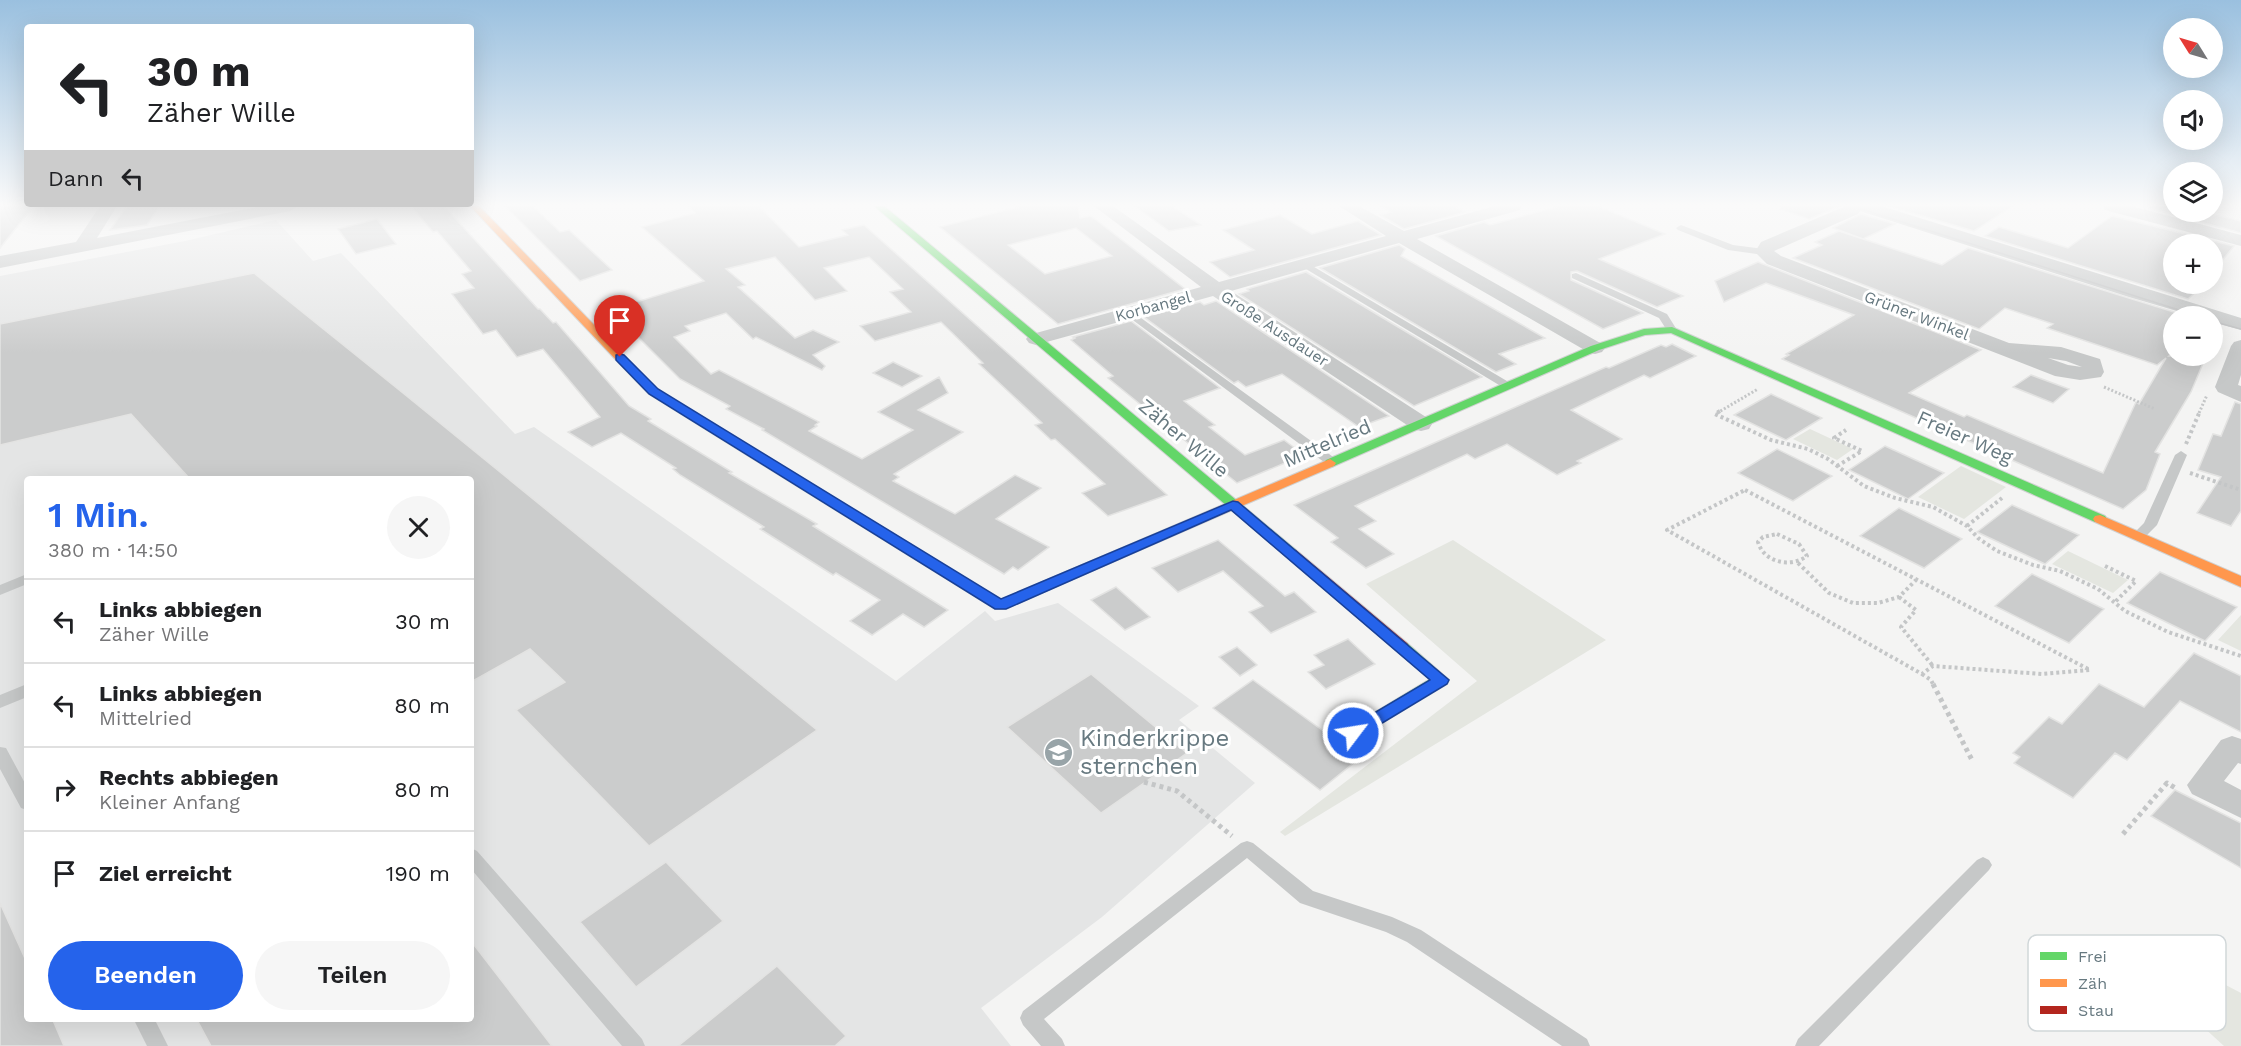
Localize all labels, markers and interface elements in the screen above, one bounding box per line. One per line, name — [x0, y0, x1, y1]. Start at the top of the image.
north arrow — [2163, 18, 2223, 78]
map controls — [2163, 18, 2223, 366]
text: 30 m — [147, 47, 251, 96]
icon: left — [48, 48, 126, 126]
button: sound — [2163, 90, 2223, 150]
text: Zäher Wille — [147, 97, 296, 129]
icon: left — [116, 162, 149, 195]
button: layers — [2163, 162, 2223, 222]
text: Dann — [48, 166, 104, 191]
button: + — [2163, 234, 2223, 294]
street label: Große Ausdauer — [1217, 286, 1333, 371]
street label: Korbangel — [1113, 287, 1193, 326]
street label: Grüner Winkel — [1862, 287, 1972, 344]
pin — [594, 295, 645, 357]
icon: arrive — [603, 304, 636, 337]
button: − — [2163, 306, 2223, 366]
street label: Zäher Wille — [1134, 393, 1234, 483]
street label: Freier Weg — [1913, 405, 2017, 469]
street label: Mittelried — [1279, 414, 1375, 472]
text: 1 Min. — [48, 494, 149, 536]
button: close — [387, 496, 450, 559]
text: 380 m · 14:50 — [48, 538, 178, 562]
text: Links abbiegen — [99, 597, 262, 622]
icon: left — [48, 605, 81, 638]
text: 30 m — [395, 609, 450, 634]
text: Zäher Wille — [99, 622, 209, 646]
text: Links abbiegen — [99, 681, 262, 706]
icon: left — [48, 689, 81, 722]
text: 80 m — [394, 693, 450, 718]
position arrow — [1321, 701, 1385, 765]
text: Mittelried — [99, 706, 192, 730]
place label: Kinderkrippe sternchen — [1080, 724, 1229, 780]
school or university icon: Kinderkrippe sternchen — [1043, 736, 1075, 768]
text: Rechts abbiegen — [99, 765, 279, 790]
icon: right — [48, 773, 81, 806]
text: 80 m — [394, 777, 450, 802]
text: Kleiner Anfang — [99, 790, 240, 814]
icon: arrive — [48, 857, 81, 890]
text: Ziel erreicht — [99, 861, 232, 886]
text: 190 m — [386, 861, 450, 886]
legend — [2028, 935, 2226, 1031]
button: Beenden — [48, 941, 243, 1010]
button: Teilen — [255, 941, 450, 1010]
text: Frei — [2078, 947, 2107, 966]
text: Zäh — [2078, 974, 2107, 993]
text: Stau — [2078, 1001, 2114, 1020]

